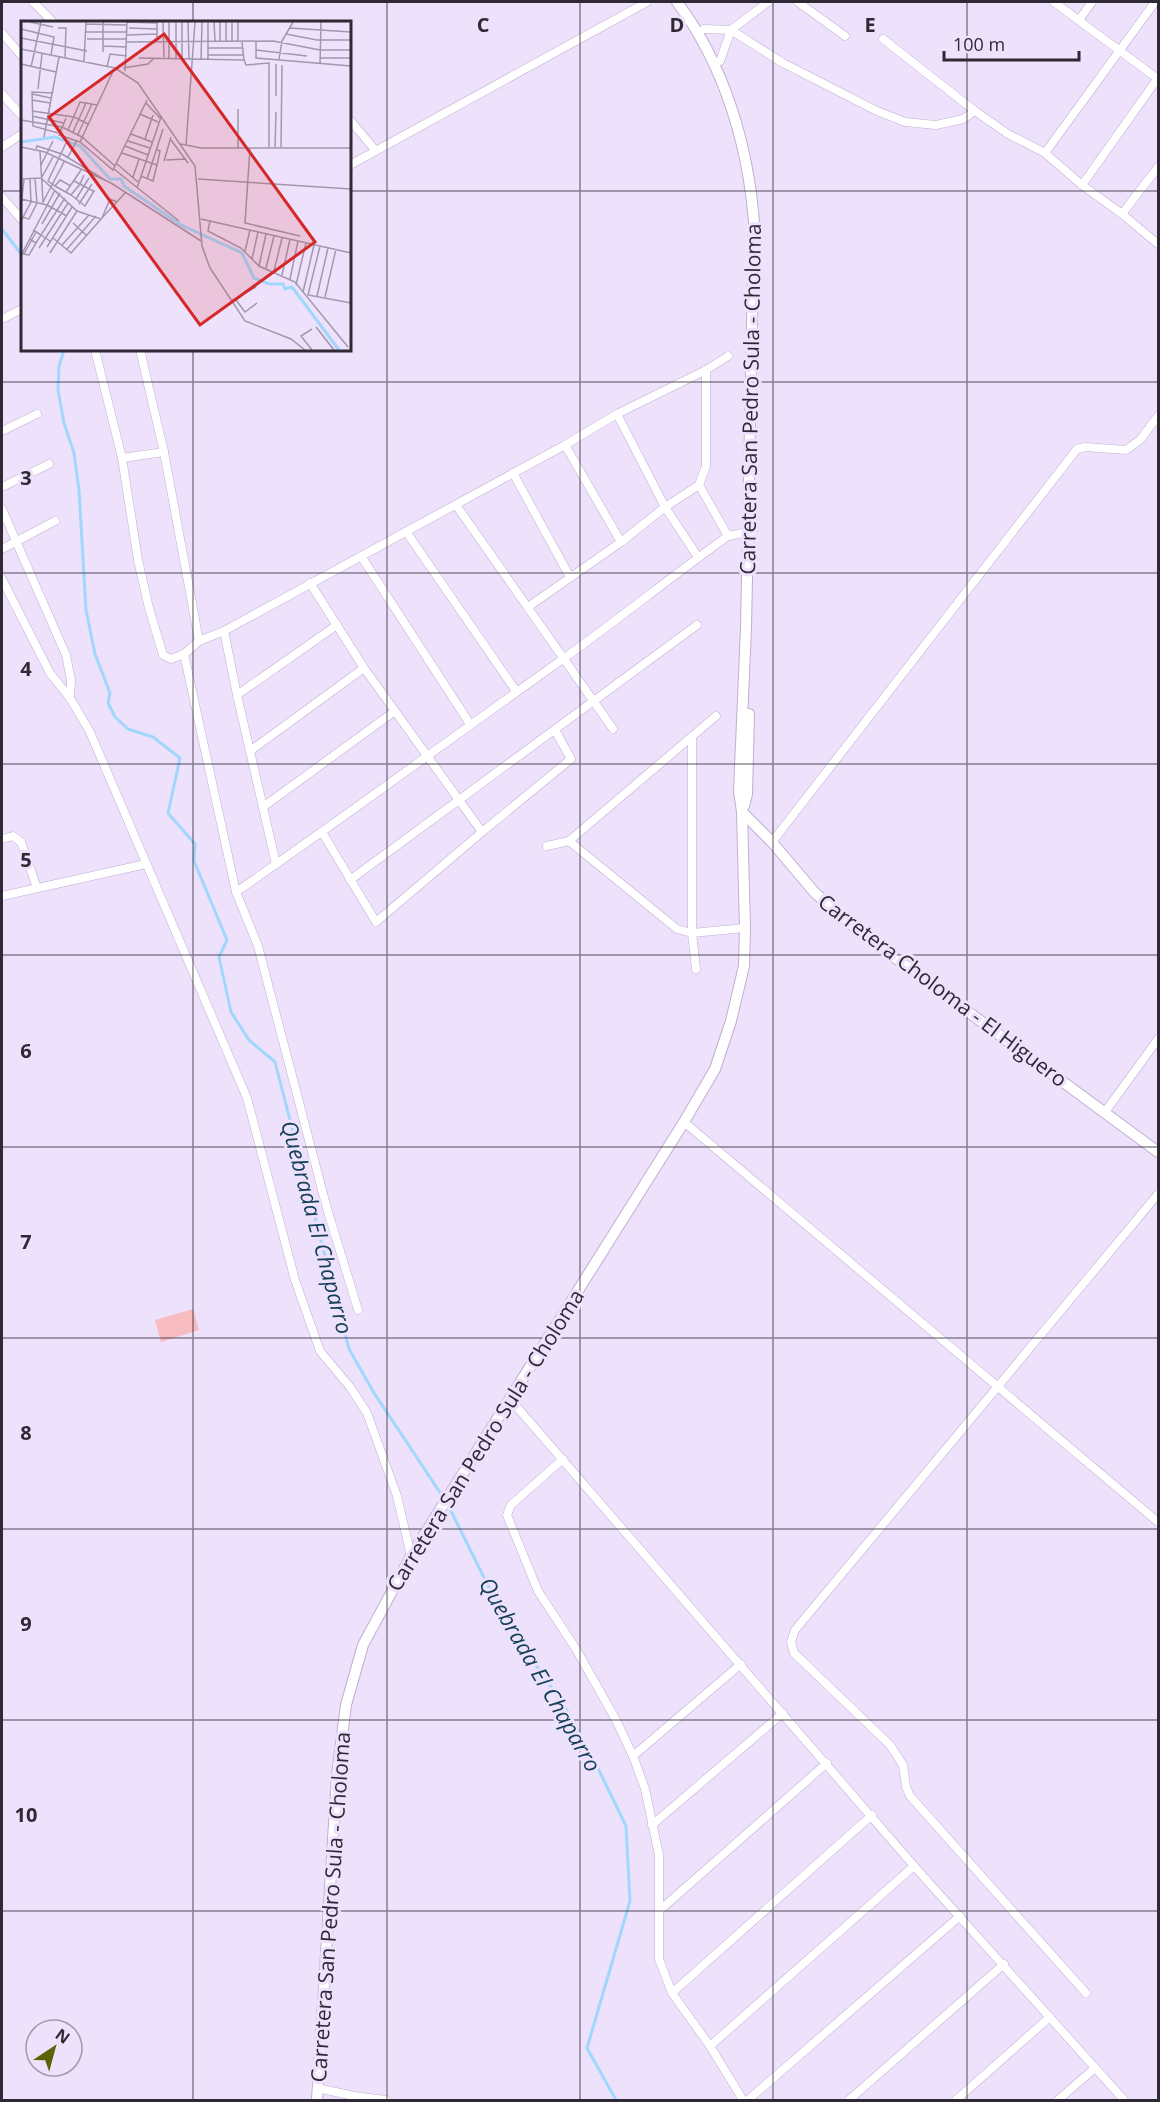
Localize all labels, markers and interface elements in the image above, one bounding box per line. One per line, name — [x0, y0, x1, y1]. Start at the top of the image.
text: C — [477, 11, 490, 38]
text: D — [670, 11, 684, 38]
text: E — [864, 11, 876, 38]
inset map — [21, 21, 351, 351]
scale bar — [944, 24, 1079, 62]
text: 100 m — [953, 32, 1005, 56]
street label: Carretera San Pedro Sula - Choloma — [733, 223, 767, 575]
text: 3 — [20, 464, 32, 491]
text: 4 — [20, 655, 32, 682]
text: 5 — [20, 846, 32, 873]
street label: Carretera Choloma - El Higuero — [813, 887, 1073, 1093]
text: 6 — [20, 1037, 32, 1064]
water label: Quebrada El Chaparro — [275, 1117, 361, 1337]
text: 7 — [20, 1228, 32, 1255]
street label: Carretera San Pedro Sula - Choloma — [380, 1284, 590, 1596]
text: 8 — [20, 1419, 32, 1446]
water label: Quebrada El Chaparro — [473, 1571, 609, 1777]
text: 9 — [20, 1610, 32, 1637]
street label: Carretera San Pedro Sula - Choloma — [304, 1731, 356, 2083]
text: 10 — [15, 1801, 37, 1828]
north arrow — [24, 2018, 84, 2078]
text: N — [51, 2023, 75, 2049]

